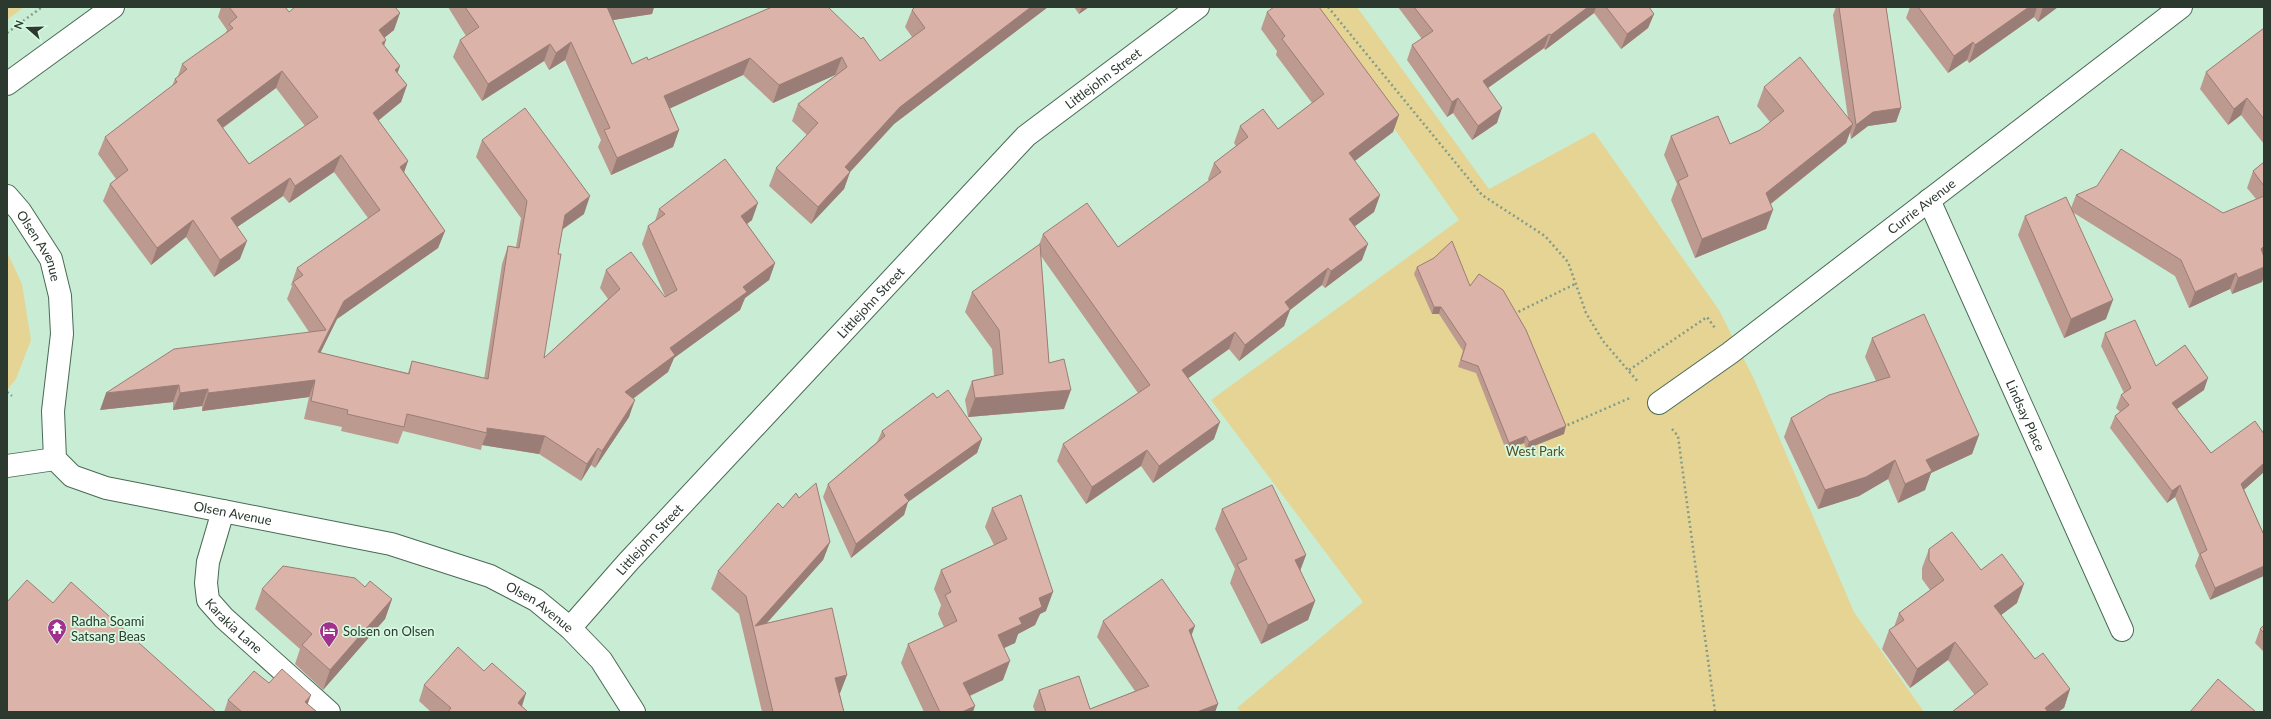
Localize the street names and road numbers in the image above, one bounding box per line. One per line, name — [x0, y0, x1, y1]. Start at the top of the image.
street label: Littlejohn Street — [1062, 44, 1144, 112]
street label: Currie Avenue — [1884, 175, 1959, 237]
street label: Olsen Avenue — [14, 207, 64, 283]
street label: Littlejohn Street — [833, 263, 908, 341]
street label: Lindsay Place — [2003, 377, 2049, 454]
street label: Olsen Avenue — [192, 497, 273, 528]
street label: Littlejohn Street — [612, 500, 686, 578]
street label: Olsen Avenue — [503, 578, 577, 636]
street label: Karakia Lane — [202, 595, 266, 657]

